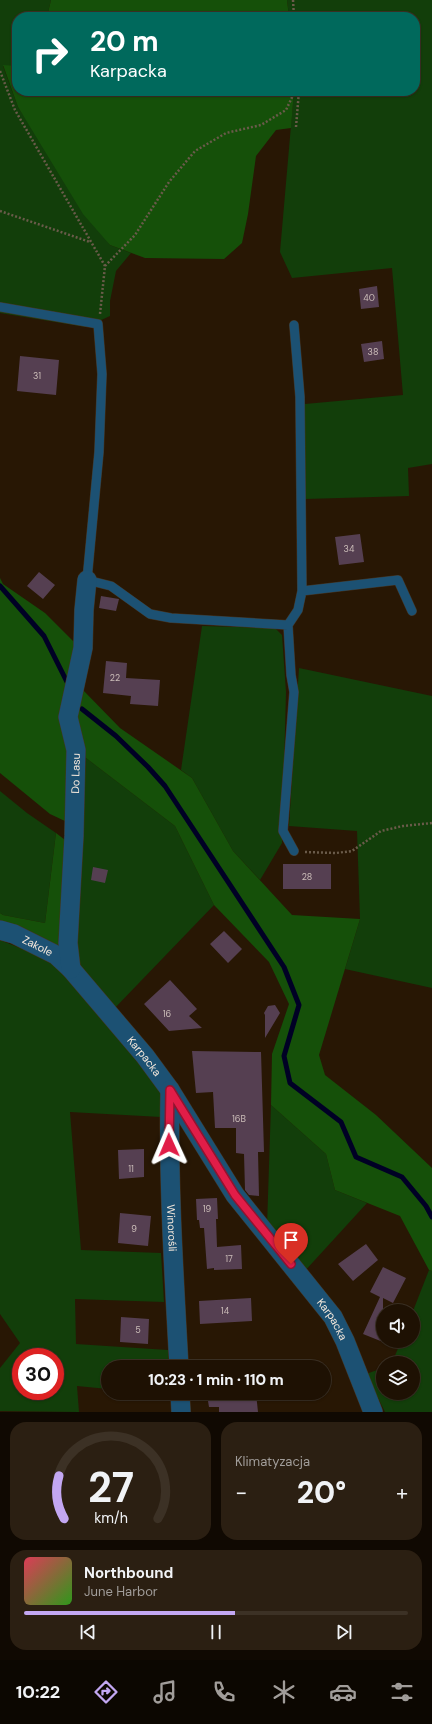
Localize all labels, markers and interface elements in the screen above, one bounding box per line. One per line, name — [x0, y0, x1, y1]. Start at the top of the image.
text: 20 m — [90, 23, 159, 60]
icon: right — [24, 28, 76, 80]
text: Karpacka — [90, 59, 167, 83]
house number: 40 — [363, 292, 375, 304]
house number: 38 — [368, 346, 378, 358]
house number: 31 — [33, 370, 41, 382]
house number: 34 — [344, 543, 355, 555]
house number: 22 — [110, 672, 120, 684]
street label: Do Lasu — [68, 753, 83, 794]
house number: 28 — [302, 871, 312, 883]
street label: Zakole — [20, 932, 55, 959]
house number: 16 — [163, 1008, 172, 1020]
street label: Karpacka — [124, 1033, 164, 1079]
house number: 16B — [232, 1113, 246, 1125]
position arrow — [148, 1124, 190, 1166]
house number: 11 — [128, 1163, 134, 1175]
house number: 19 — [203, 1203, 212, 1215]
street label: Winorośli — [164, 1204, 180, 1252]
house number: 9 — [131, 1223, 137, 1235]
pin — [274, 1223, 308, 1264]
icon: arrive — [280, 1229, 302, 1251]
house number: 17 — [225, 1253, 233, 1265]
street label: Karpacka — [314, 1296, 350, 1343]
map controls — [376, 1304, 420, 1400]
button: sound — [376, 1304, 420, 1348]
house number: 14 — [221, 1305, 230, 1317]
house number: 5 — [135, 1324, 141, 1336]
speed limit sign: 30 — [12, 1348, 64, 1400]
button: layers — [376, 1356, 420, 1400]
text: 10:23 · 1 min · 110 m — [148, 1370, 284, 1390]
text: Klimatyzacja — [235, 1453, 310, 1470]
text: 27 — [87, 1461, 134, 1515]
text: 20° — [297, 1473, 346, 1512]
text: − — [235, 1478, 247, 1507]
text: + — [396, 1478, 408, 1507]
text: km/h — [94, 1509, 127, 1527]
text: Northbound — [84, 1563, 173, 1583]
text: June Harbor — [84, 1583, 158, 1600]
icon: previous — [77, 1621, 99, 1643]
icon: pause — [205, 1621, 227, 1643]
icon: next — [333, 1621, 355, 1643]
icon: directions — [92, 1678, 120, 1706]
icon: music — [151, 1678, 179, 1706]
icon: phone — [210, 1678, 238, 1706]
icon: climate — [270, 1678, 298, 1706]
icon: car — [329, 1678, 357, 1706]
icon: filters — [388, 1678, 416, 1706]
text: 10:22 — [16, 1680, 60, 1704]

